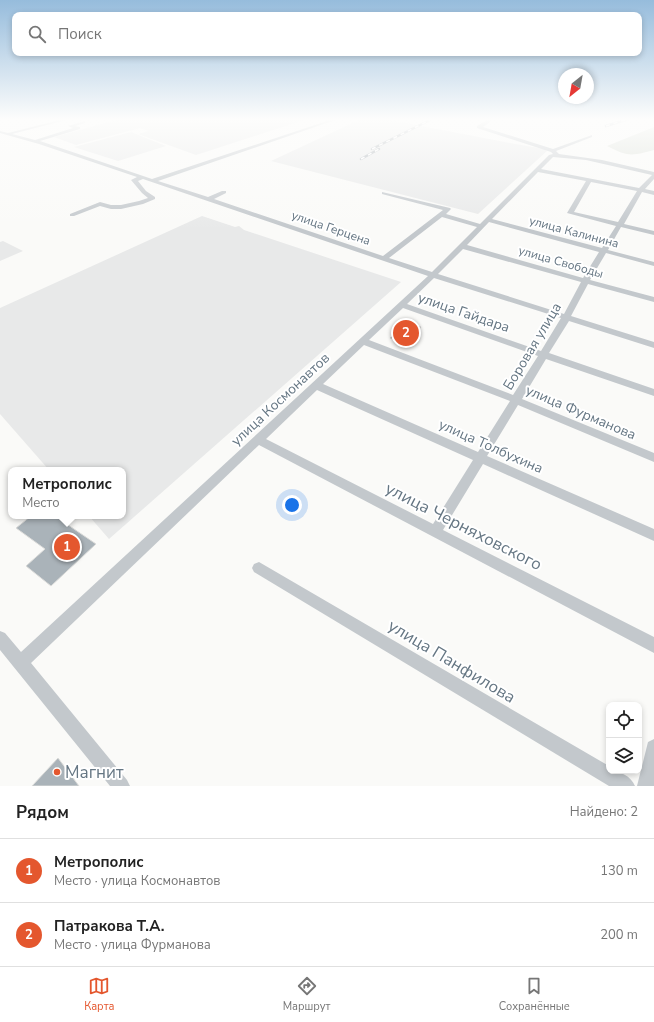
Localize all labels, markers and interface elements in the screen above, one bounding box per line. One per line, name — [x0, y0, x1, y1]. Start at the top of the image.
search box — [12, 12, 642, 56]
icon: search — [26, 23, 48, 45]
text: Поиск — [58, 24, 102, 44]
north arrow — [558, 68, 594, 104]
street label: улица Герцена — [289, 207, 373, 249]
street label: улица Калинина — [527, 212, 621, 252]
street label: улица Свободы — [517, 242, 605, 282]
street label: улица Гайдара — [415, 288, 512, 337]
street label: Боровая улица — [499, 299, 566, 393]
pin: 2 — [393, 318, 419, 348]
street label: улица Космонавтов — [227, 348, 334, 450]
street label: улица Фурманова — [523, 381, 639, 444]
street label: улица Толбухина — [436, 415, 546, 478]
popup — [8, 467, 126, 519]
text: Метрополис — [22, 474, 112, 494]
street label: улица Черняховского — [381, 477, 546, 576]
text: Место — [22, 494, 60, 512]
your location — [282, 495, 302, 515]
pin: 1 — [54, 532, 80, 562]
street label: улица Панфилова — [384, 614, 520, 709]
map controls — [606, 702, 642, 774]
button: locate — [606, 702, 642, 738]
button: layers — [606, 738, 642, 774]
place label: Магнит — [65, 761, 124, 784]
marker: Магнит — [52, 767, 62, 777]
text: Рядом — [16, 801, 69, 824]
text: Найдено: 2 — [570, 803, 638, 821]
text: Метрополис — [54, 852, 144, 872]
text: 1 — [25, 862, 33, 880]
text: 130 m — [600, 862, 638, 880]
text: Место · улица Космонавтов — [54, 872, 220, 890]
text: Патракова Т.А. — [54, 916, 164, 936]
text: 2 — [25, 926, 33, 944]
text: 200 m — [600, 926, 638, 944]
text: Место · улица Фурманова — [54, 936, 211, 954]
tab: Карта — [84, 975, 114, 1014]
tab: Маршрут — [283, 975, 331, 1014]
tab: Сохранённые — [499, 975, 570, 1014]

